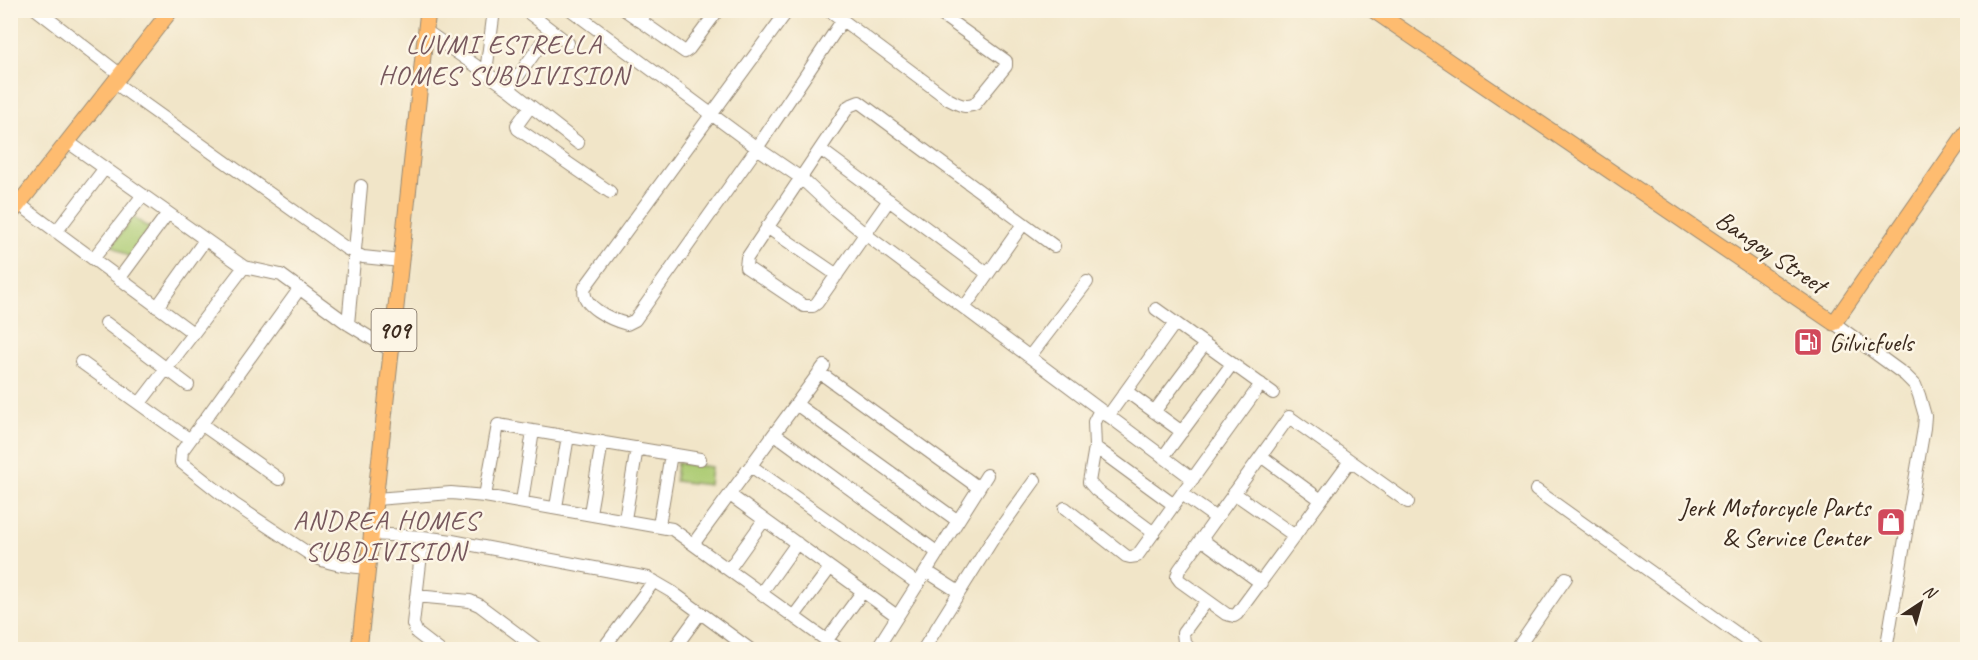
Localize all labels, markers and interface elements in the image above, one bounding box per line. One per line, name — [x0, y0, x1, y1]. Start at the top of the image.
district label: LUVMI ESTRELLA HOMES SUBDIVISION — [378, 27, 632, 92]
street label: Bangoy Street — [1709, 203, 1836, 303]
road number: 909 — [372, 309, 416, 351]
fuel station icon: Gilvicfuels — [1792, 326, 1824, 358]
place label: Gilvicfuels — [1829, 326, 1915, 359]
place label: Jerk Motorcycle Parts & Service Center — [1677, 491, 1873, 554]
district label: ANDREA HOMES SUBDIVISION — [293, 503, 482, 568]
shop icon: Jerk Motorcycle Parts & Service Center — [1875, 506, 1907, 538]
north arrow — [1891, 573, 1951, 633]
text: N — [1919, 581, 1942, 604]

